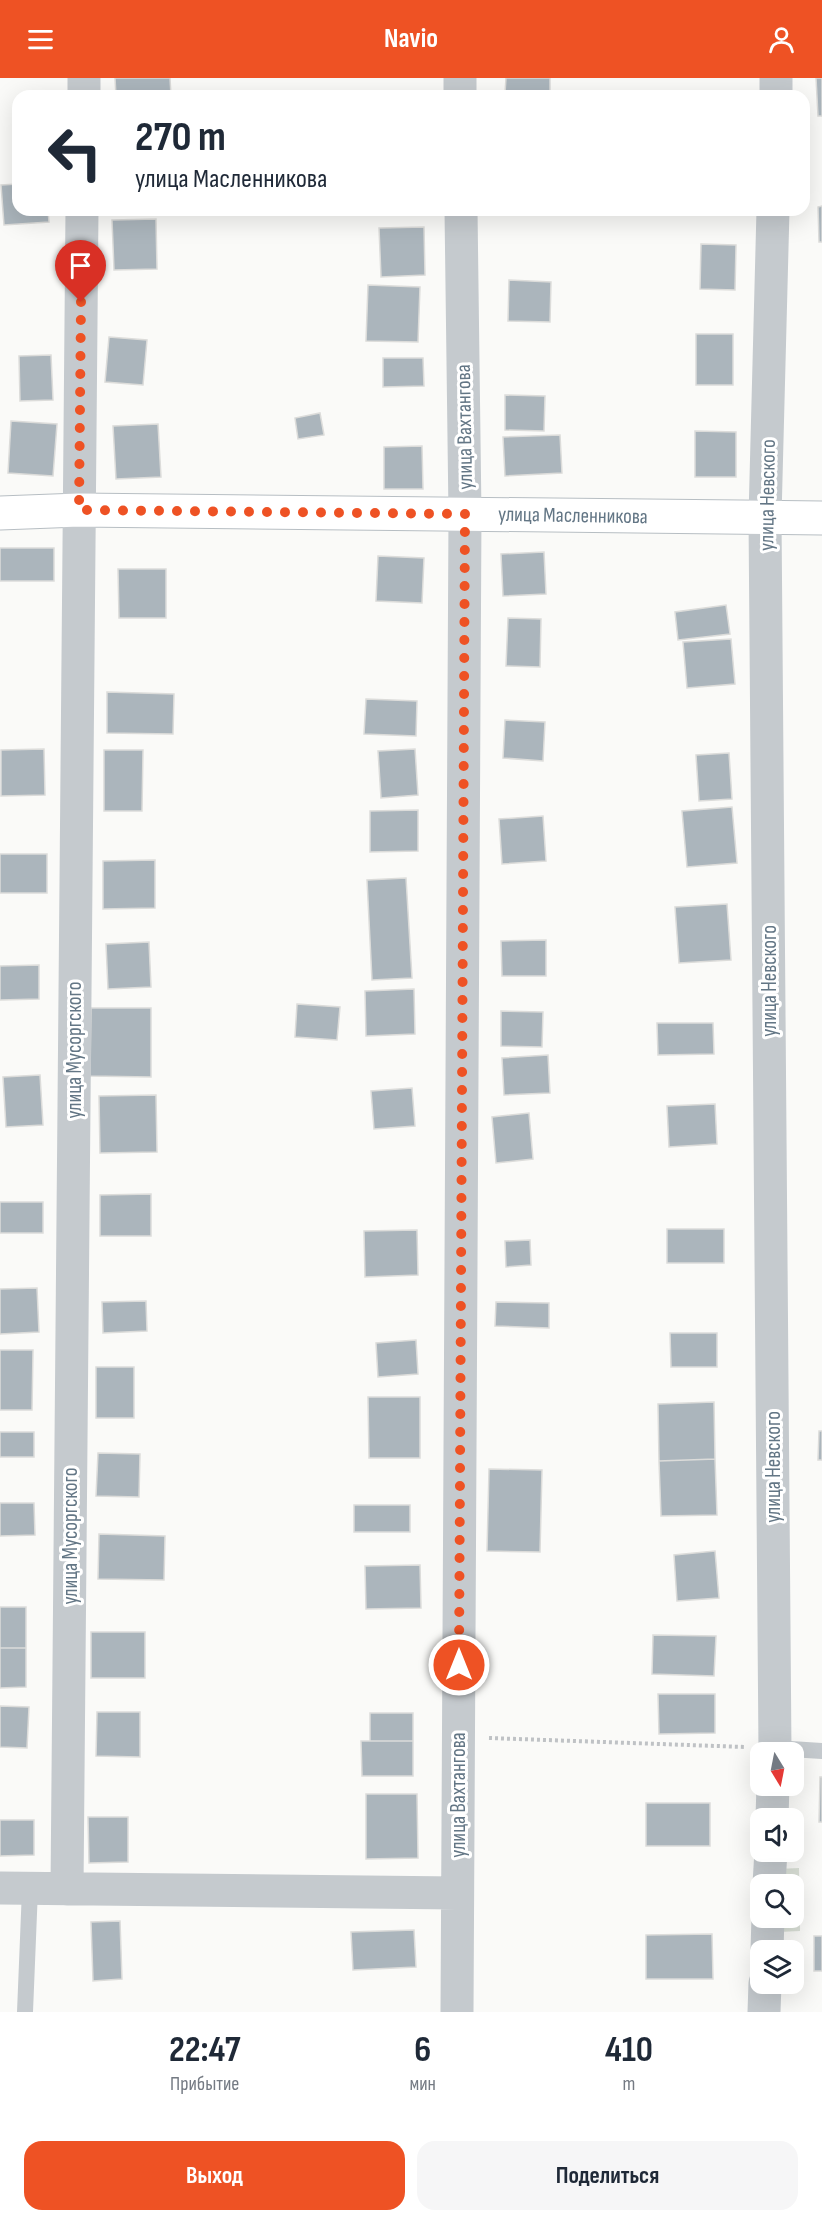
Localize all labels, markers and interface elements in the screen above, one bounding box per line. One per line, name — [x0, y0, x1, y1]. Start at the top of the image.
icon: menu — [24, 23, 57, 56]
text: Navio — [384, 23, 438, 55]
icon: person — [765, 23, 798, 56]
text: 270 m — [135, 112, 226, 163]
icon: left — [36, 114, 114, 192]
text: улица Масленникова — [135, 163, 327, 195]
pin — [55, 240, 106, 302]
icon: arrive — [64, 249, 97, 282]
street label: улица Вахтангова — [451, 364, 478, 490]
street label: улица Невского — [754, 439, 781, 551]
street label: улица Масленникова — [498, 502, 648, 529]
street label: улица Невского — [757, 925, 782, 1037]
street label: улица Мусоргского — [62, 981, 87, 1119]
street label: улица Невского — [761, 1411, 786, 1523]
street label: улица Мусоргского — [58, 1467, 83, 1605]
position arrow — [427, 1633, 491, 1697]
street label: улица Вахтангова — [446, 1732, 471, 1858]
north arrow — [750, 1742, 804, 1796]
map controls — [750, 1742, 804, 1994]
button: sound — [750, 1808, 804, 1862]
button: search — [750, 1874, 804, 1928]
button: layers — [750, 1940, 804, 1994]
text: 22:47 — [169, 2029, 241, 2072]
text: 6 — [414, 2029, 431, 2072]
text: 410 — [605, 2029, 653, 2072]
text: Прибытие — [170, 2072, 239, 2096]
text: мин — [410, 2072, 436, 2096]
text: m — [623, 2072, 635, 2096]
button: Выход — [24, 2141, 405, 2210]
button: Поделиться — [417, 2141, 798, 2210]

